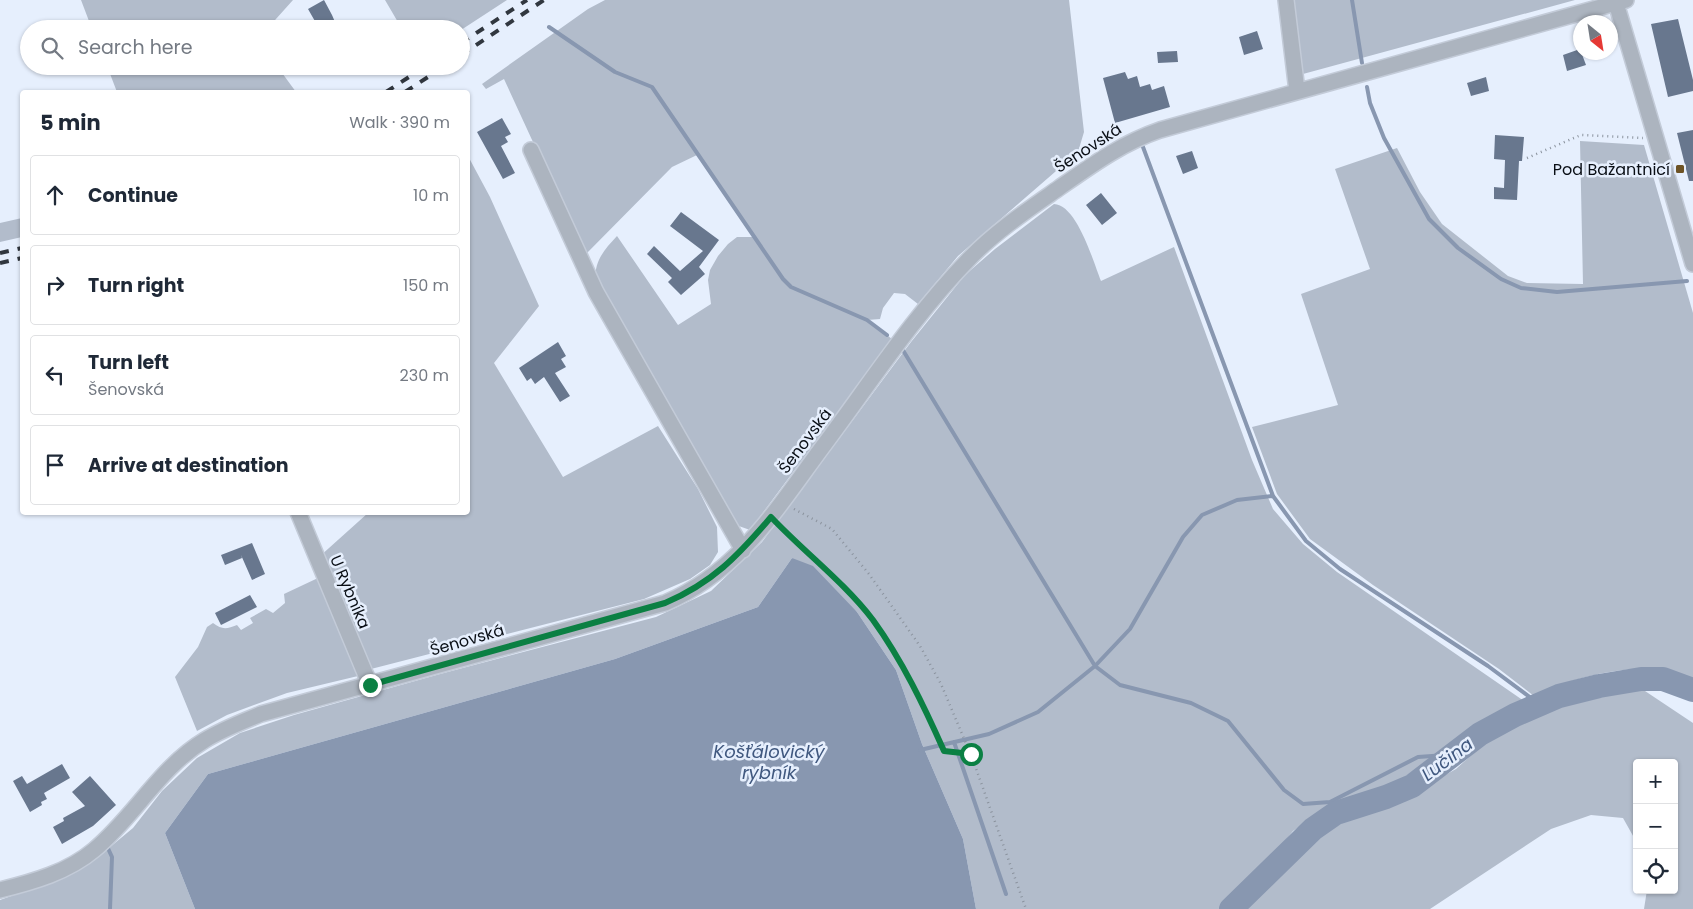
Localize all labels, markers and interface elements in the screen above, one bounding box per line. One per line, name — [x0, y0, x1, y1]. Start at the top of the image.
north arrow — [1573, 15, 1618, 60]
search box — [20, 20, 470, 75]
icon: search — [38, 34, 66, 62]
text: Search here — [78, 34, 192, 61]
text: 5 min — [40, 108, 101, 137]
text: Walk · 390 m — [349, 111, 450, 134]
street label: Šenovská — [1050, 118, 1126, 178]
place label: Pod Bažantnicí — [1553, 158, 1670, 181]
marker: Pod Bažantnicí — [1674, 163, 1686, 175]
icon: ahead — [41, 181, 69, 209]
text: Continue — [88, 182, 178, 209]
text: 10 m — [413, 184, 449, 207]
icon: right — [41, 271, 69, 299]
text: Turn right — [88, 272, 184, 299]
text: 150 m — [403, 274, 449, 297]
text: Turn left — [88, 349, 169, 376]
icon: left — [41, 361, 69, 389]
text: 230 m — [400, 364, 449, 387]
text: Šenovská — [88, 378, 164, 401]
street label: Šenovská — [773, 404, 837, 478]
icon: arrive — [41, 451, 69, 479]
text: Arrive at destination — [88, 452, 289, 479]
street label: U Rybníka — [324, 552, 376, 632]
street label: Šenovská — [427, 618, 507, 662]
route end — [359, 674, 382, 697]
water label: Lučina — [1416, 731, 1478, 787]
water label: Košťálovický rybník — [713, 739, 826, 785]
route start — [960, 743, 983, 766]
map controls — [1633, 759, 1678, 894]
button: + — [1633, 759, 1678, 804]
button: − — [1633, 804, 1678, 849]
button: locate — [1633, 849, 1678, 894]

